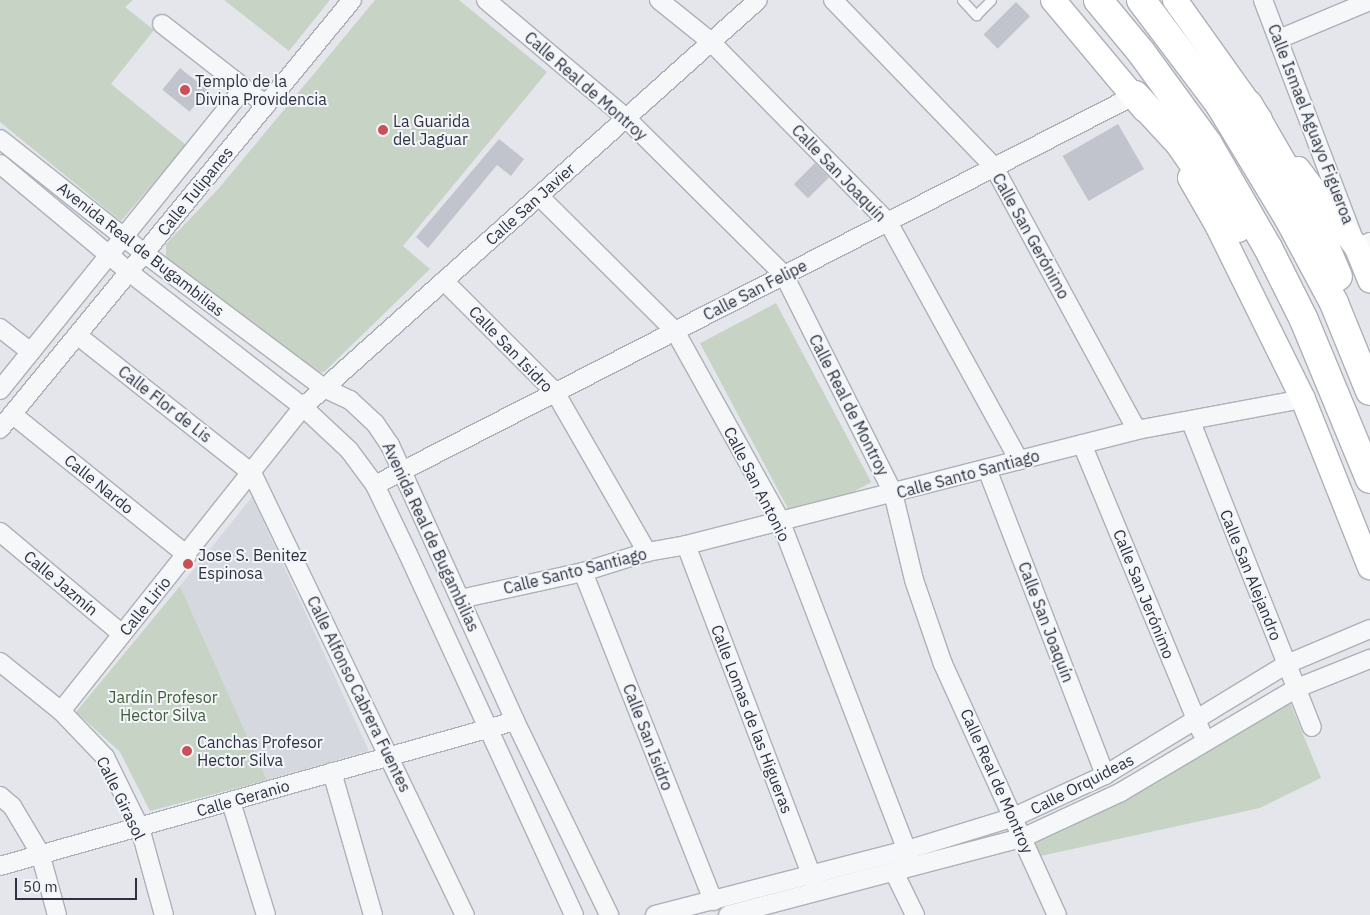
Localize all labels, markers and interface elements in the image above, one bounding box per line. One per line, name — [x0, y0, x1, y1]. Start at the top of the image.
street label: Calle Ismael Aguayo Figueroa — [1264, 21, 1358, 227]
street label: Calle Real de Montroy — [521, 27, 651, 145]
place label: Templo de la Divina Providencia — [195, 71, 327, 109]
marker: Templo de la Divina Providencia — [179, 84, 191, 96]
place label: La Guarida del Jaguar — [393, 111, 470, 149]
street label: Calle San Joaquín — [788, 120, 890, 226]
marker: La Guarida del Jaguar — [377, 124, 389, 136]
street label: Calle Tulipanes — [153, 143, 237, 239]
street label: Calle San Javier — [481, 159, 579, 249]
street label: Calle San Gerónimo — [988, 170, 1074, 302]
street label: Avenida Real de Bugambilias — [54, 178, 228, 320]
street label: Calle San Felipe — [700, 256, 810, 324]
street label: Calle San Isidro — [465, 302, 557, 396]
street label: Calle Real de Montroy — [805, 331, 893, 479]
street label: Calle Flor de Lis — [114, 362, 216, 446]
street label: Calle San Antonio — [720, 423, 794, 545]
street label: Avenida Real de Bugambilias — [379, 439, 483, 635]
street label: Calle Santo Santiago — [894, 446, 1042, 502]
street label: Calle Nardo — [60, 450, 138, 518]
street label: Calle San Alejandro — [1216, 507, 1286, 643]
street label: Calle San Jerónimo — [1109, 526, 1179, 662]
street label: Calle Santo Santiago — [501, 544, 649, 598]
place label: Jose S. Benitez Espinosa — [198, 545, 307, 583]
street label: Calle Jazmín — [20, 546, 102, 620]
marker: Jose S. Benitez Espinosa — [182, 558, 194, 570]
street label: Calle San Joaquín — [1014, 559, 1078, 685]
street label: Calle Lirio — [115, 573, 175, 639]
street label: Calle Alfonso Cabrera Fuentes — [303, 593, 415, 795]
street label: Calle Lomas de las Higueras — [707, 622, 797, 816]
street label: Calle San Isidro — [619, 681, 677, 793]
park label: Jardín Profesor Hector Silva — [108, 687, 218, 725]
street label: Calle Real de Montroy — [956, 706, 1038, 856]
place label: Canchas Profesor Hector Silva — [197, 732, 323, 770]
marker: Canchas Profesor Hector Silva — [181, 745, 193, 757]
street label: Calle Orquideas — [1027, 750, 1137, 818]
street label: Calle Girasol — [93, 753, 149, 843]
street label: Calle Geranio — [194, 776, 292, 820]
scale bar — [18, 868, 140, 900]
text: 50 m — [23, 877, 58, 896]

